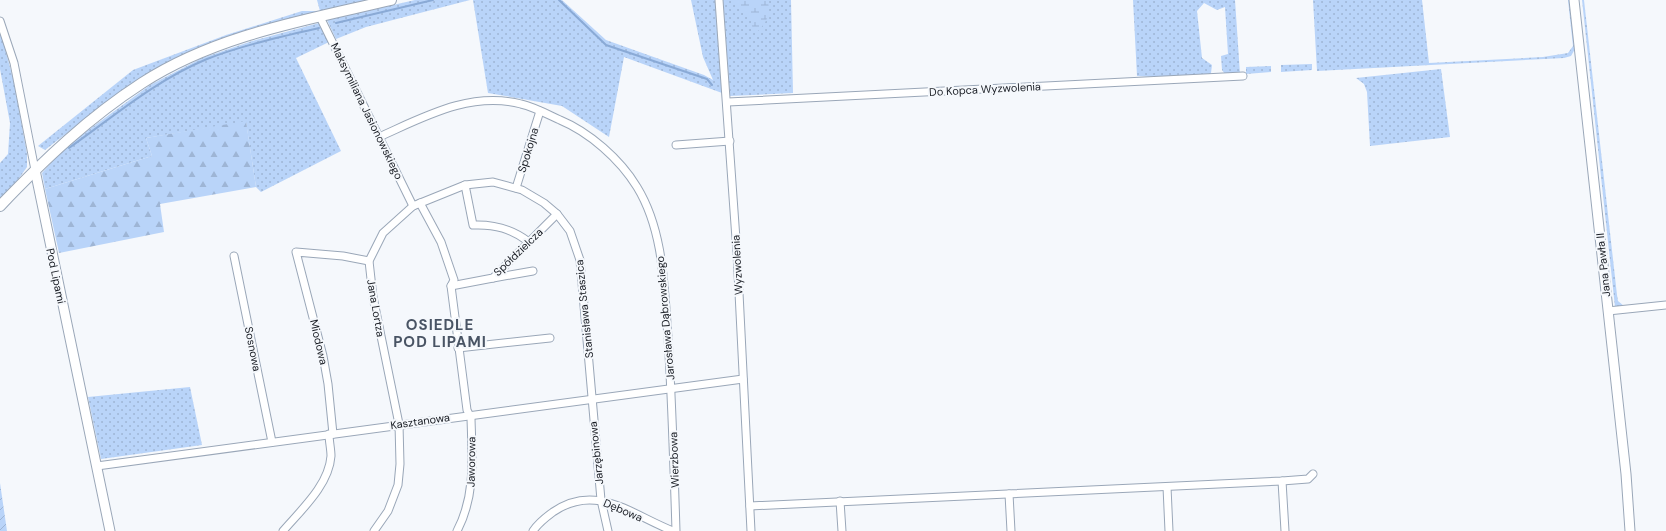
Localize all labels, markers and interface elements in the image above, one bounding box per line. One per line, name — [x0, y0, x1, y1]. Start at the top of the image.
street label: Maksymiliana Jasionowskiego — [328, 40, 406, 182]
street label: Do Kopca Wyzwolenia — [929, 79, 1041, 99]
street label: Spokojna — [515, 126, 541, 174]
street label: Spółdzielcza — [490, 225, 546, 279]
street label: Jana Pawła II — [1593, 232, 1613, 298]
street label: Wyzwolenia — [728, 235, 746, 295]
street label: Pod Lipami — [43, 247, 69, 305]
street label: Jarosława Dąbrowskiego — [653, 255, 677, 381]
street label: Stanisława Staszica — [572, 259, 596, 359]
street label: Jana Lortza — [364, 278, 388, 338]
district label: OSIEDLE POD LIPAMI — [393, 315, 487, 352]
street label: Miodowa — [307, 318, 331, 366]
street label: Sosnowa — [242, 325, 264, 373]
street label: Kasztanowa — [389, 410, 451, 432]
street label: Jarzębinowa — [586, 421, 606, 485]
street label: Wierzbowa — [666, 432, 682, 488]
street label: Jaworowa — [464, 437, 478, 487]
street label: Dębowa — [601, 496, 645, 524]

